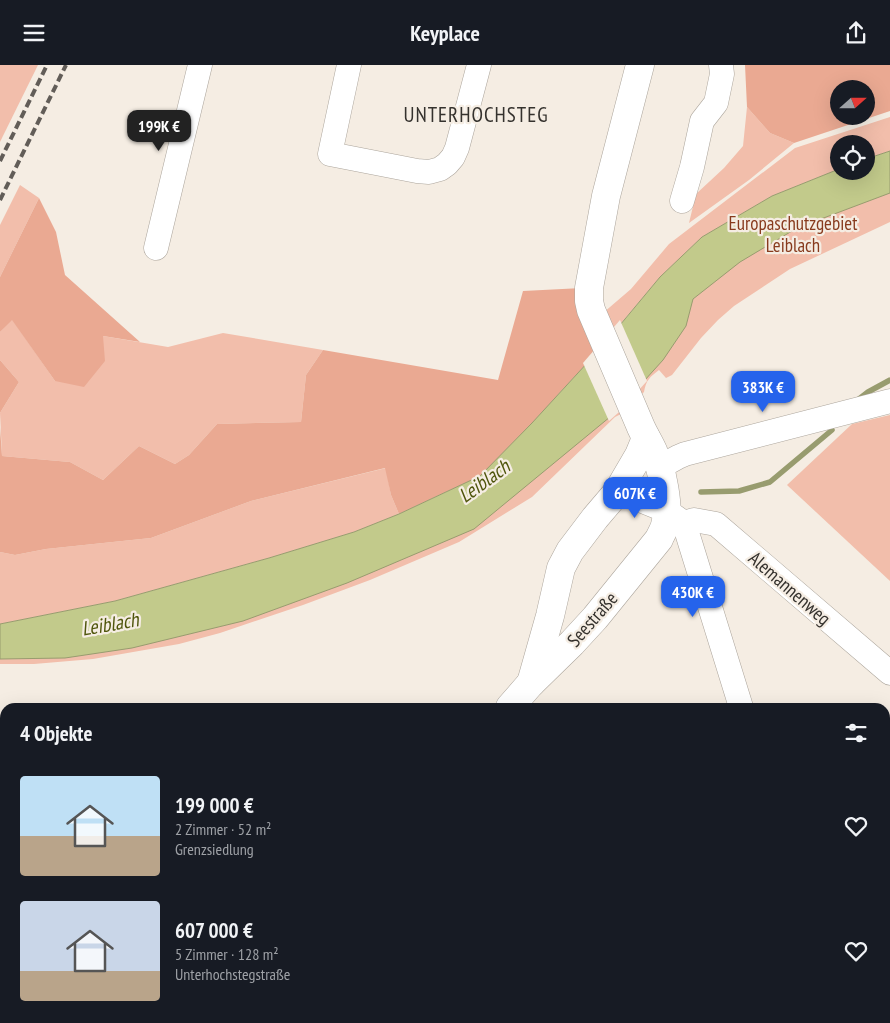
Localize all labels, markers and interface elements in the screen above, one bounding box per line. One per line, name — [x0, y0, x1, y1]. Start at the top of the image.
icon: menu — [20, 19, 48, 47]
text: Keyplace — [410, 19, 480, 47]
icon: share — [842, 19, 870, 47]
north arrow — [830, 80, 875, 125]
map controls — [830, 80, 875, 180]
district label: UNTERHOCHSTEG — [403, 101, 549, 128]
pin: 199K € — [118, 109, 200, 152]
text: 199K € — [138, 116, 180, 136]
button: locate — [830, 135, 875, 180]
park label: Europaschutzgebiet Leiblach — [729, 211, 858, 257]
pin: 383K € — [722, 371, 804, 413]
text: 383K € — [742, 377, 784, 397]
water label: Leiblach — [453, 453, 516, 508]
pin: 607K € — [594, 477, 676, 519]
text: 607K € — [614, 483, 656, 503]
street label: Alemannenweg — [744, 546, 836, 630]
pin: 430K € — [652, 575, 734, 618]
text: 430K € — [672, 582, 714, 602]
street label: Seestraße — [562, 586, 623, 651]
water label: Leiblach — [80, 606, 142, 642]
icon: filters — [842, 719, 870, 747]
text: 4 Objekte — [20, 720, 92, 747]
text: 199 000 € — [175, 792, 254, 819]
icon: home — [60, 796, 120, 856]
icon: heart — [842, 812, 870, 840]
text: 2 Zimmer · 52 m² — [175, 819, 271, 839]
text: Grenzsiedlung — [175, 839, 254, 859]
text: 607 000 € — [175, 917, 253, 944]
icon: home — [60, 921, 120, 981]
icon: heart — [842, 937, 870, 965]
text: 5 Zimmer · 128 m² — [175, 944, 279, 964]
text: Unterhochstegstraße — [175, 964, 290, 984]

